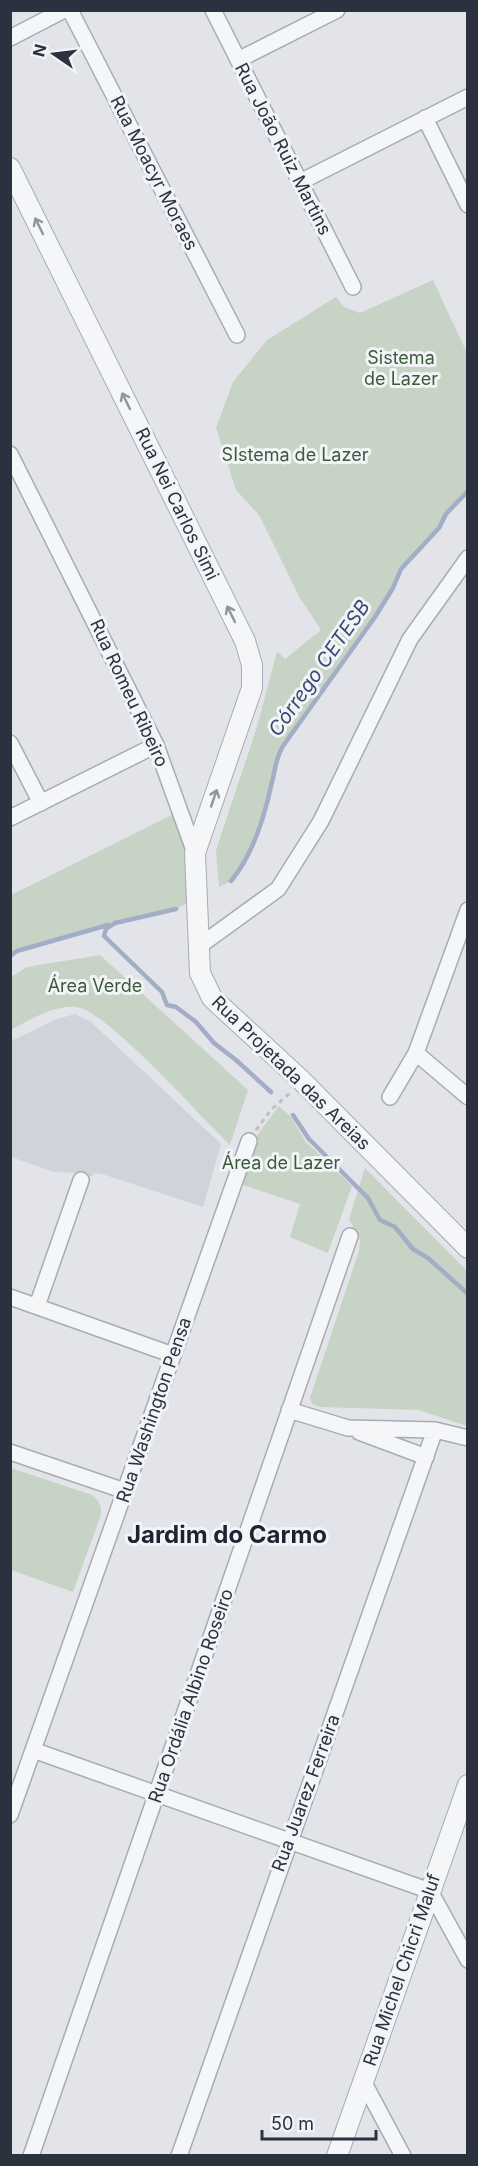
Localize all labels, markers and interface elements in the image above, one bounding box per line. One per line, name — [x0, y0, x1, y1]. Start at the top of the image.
north arrow — [24, 24, 84, 84]
text: N — [28, 42, 51, 59]
street label: Rua João Ruiz Martins — [231, 59, 336, 238]
street label: Rua Moacyr Moraes — [106, 92, 203, 254]
one-way arrow — [33, 218, 45, 236]
park label: Sistema de Lazer — [364, 347, 438, 389]
one-way arrow — [120, 393, 131, 411]
street label: Rua Nei Carlos Simi — [131, 424, 223, 583]
park label: SIstema de Lazer — [222, 444, 369, 465]
water label: Córrego CETESB — [263, 595, 375, 741]
one-way arrow — [225, 605, 236, 623]
street label: Rua Romeu Ribeiro — [86, 616, 173, 770]
one-way arrow — [209, 789, 220, 808]
park label: Área Verde — [48, 974, 142, 996]
street label: Rua Projetada das Areias — [208, 991, 375, 1154]
park label: Área de Lazer — [222, 1151, 340, 1173]
street label: Rua Washington Pensa — [112, 1314, 195, 1505]
district label: Jardim do Carmo — [127, 1520, 327, 1549]
street label: Rua Ordália Albino Roseiro — [144, 1586, 237, 1806]
street label: Rua Juarez Ferreira — [267, 1711, 344, 1874]
street label: Rua Michel Chicri Maluf — [359, 1871, 444, 2069]
scale bar — [262, 2103, 376, 2141]
text: 50 m — [271, 2113, 314, 2134]

